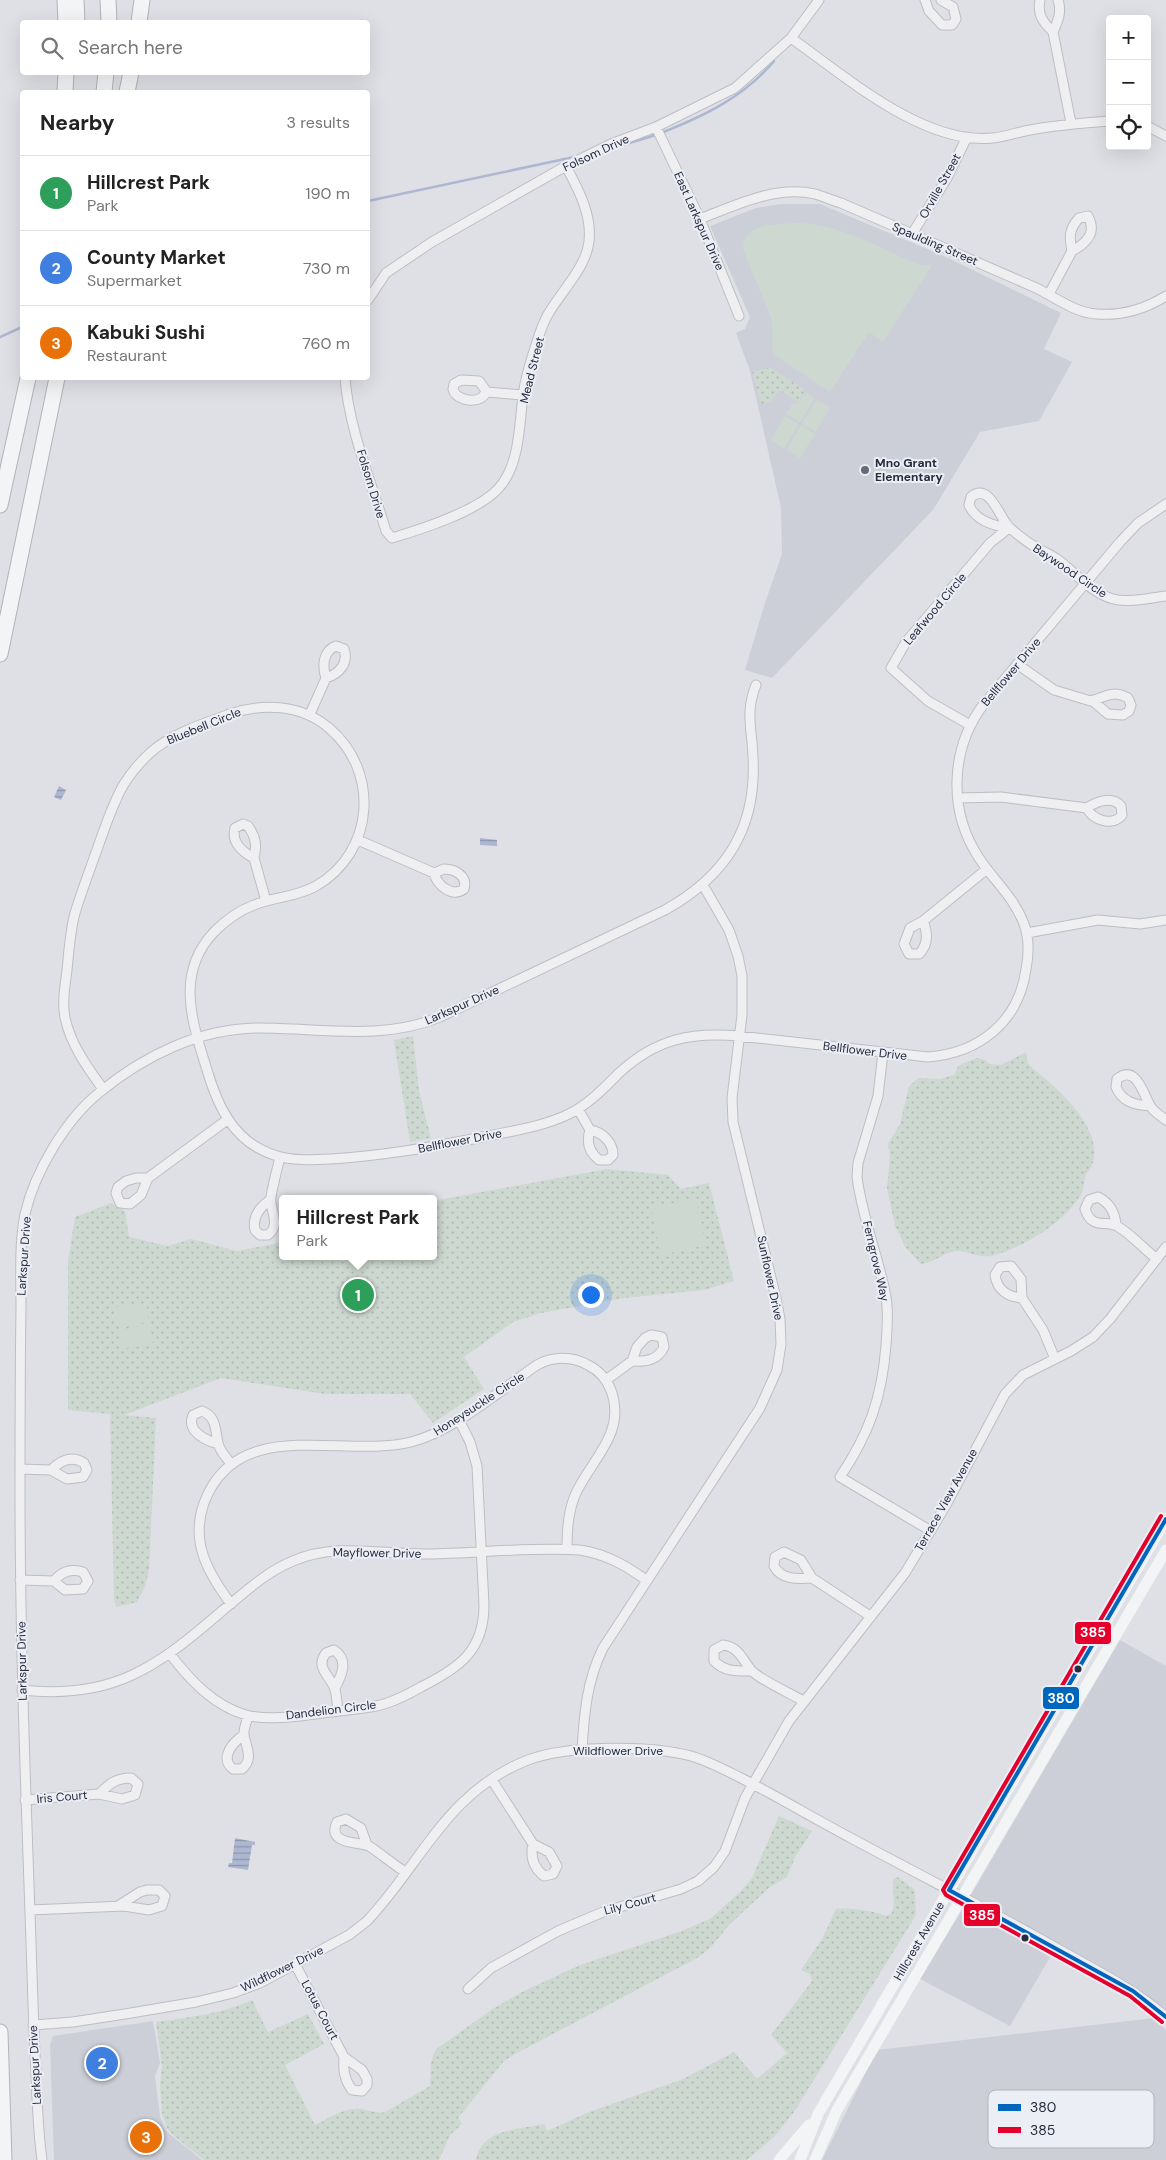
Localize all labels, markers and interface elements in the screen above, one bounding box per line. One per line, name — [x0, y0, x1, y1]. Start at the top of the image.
map controls — [1106, 15, 1151, 150]
button: + — [1106, 15, 1151, 60]
search box — [20, 20, 370, 75]
icon: search — [38, 34, 66, 62]
text: Search here — [78, 35, 183, 60]
button: − — [1106, 60, 1151, 105]
button: locate — [1106, 105, 1151, 150]
text: Nearby — [40, 109, 114, 137]
text: 3 results — [287, 112, 350, 133]
street label: Folsom Drive — [560, 131, 632, 175]
street label: Orville Street — [915, 150, 965, 222]
street label: East Larkspur Drive — [670, 169, 728, 273]
text: Hillcrest Park — [87, 170, 210, 195]
text: 1 — [53, 183, 59, 204]
text: 190 m — [306, 183, 350, 204]
text: Park — [87, 195, 119, 216]
street label: Spaulding Street — [890, 219, 981, 269]
text: County Market — [87, 245, 226, 270]
text: 2 — [51, 258, 61, 279]
text: 730 m — [303, 258, 350, 279]
text: Supermarket — [87, 270, 182, 291]
text: Kabuki Sushi — [87, 320, 205, 345]
text: 3 — [51, 333, 61, 354]
text: 760 m — [302, 333, 350, 354]
street label: Mead Street — [516, 335, 548, 405]
text: Restaurant — [87, 345, 167, 366]
street label: Folsom Drive — [353, 448, 389, 521]
place label: Mno Grant Elementary — [875, 455, 943, 485]
marker: Mno Grant Elementary — [859, 464, 871, 476]
street label: Baywood Circle — [1030, 540, 1110, 602]
street label: Leafwood Circle — [900, 569, 970, 648]
street label: Bellflower Drive — [978, 634, 1045, 710]
street label: Bluebell Circle — [165, 704, 244, 748]
street label: Larkspur Drive — [422, 981, 502, 1028]
street label: Bellflower Drive — [822, 1038, 908, 1064]
street label: Bellflower Drive — [417, 1125, 503, 1157]
popup — [279, 1195, 437, 1260]
text: Hillcrest Park — [297, 1205, 419, 1230]
street label: Larkspur Drive — [13, 1216, 35, 1296]
street label: Ferngrove Way — [859, 1219, 893, 1303]
text: Park — [297, 1230, 328, 1251]
street label: Sunflower Drive — [753, 1234, 787, 1322]
pin: 1 — [342, 1276, 374, 1314]
your location — [578, 1282, 604, 1308]
street label: Honeysuckle Circle — [430, 1368, 528, 1439]
street label: Terrace View Avenue — [911, 1446, 981, 1554]
street label: Mayflower Drive — [333, 1544, 422, 1562]
street label: Larkspur Drive — [13, 1621, 31, 1701]
line badge: 385 — [1074, 1621, 1112, 1645]
text: 385 — [1080, 1623, 1106, 1641]
unlabelled marker — [1073, 1664, 1083, 1674]
line badge: 380 — [1042, 1686, 1080, 1710]
text: 380 — [1047, 1689, 1075, 1707]
street label: Dandelion Circle — [285, 1697, 377, 1723]
street label: Wildflower Drive — [573, 1743, 663, 1759]
street label: Iris Court — [36, 1787, 88, 1807]
street label: Lily Court — [602, 1889, 658, 1919]
street label: Hillcrest Avenue — [890, 1898, 948, 1983]
line badge: 385 — [963, 1903, 1001, 1927]
text: 385 — [969, 1906, 995, 1924]
unlabelled marker — [1020, 1933, 1030, 1943]
street label: Wildflower Drive — [238, 1942, 326, 1996]
street label: Lotus Court — [298, 1977, 343, 2043]
street label: Larkspur Drive — [25, 2025, 45, 2105]
pin: 2 — [86, 2044, 118, 2082]
legend — [988, 2090, 1154, 2148]
text: 380 — [1030, 2098, 1056, 2116]
pin: 3 — [130, 2118, 162, 2156]
text: 385 — [1030, 2121, 1055, 2139]

